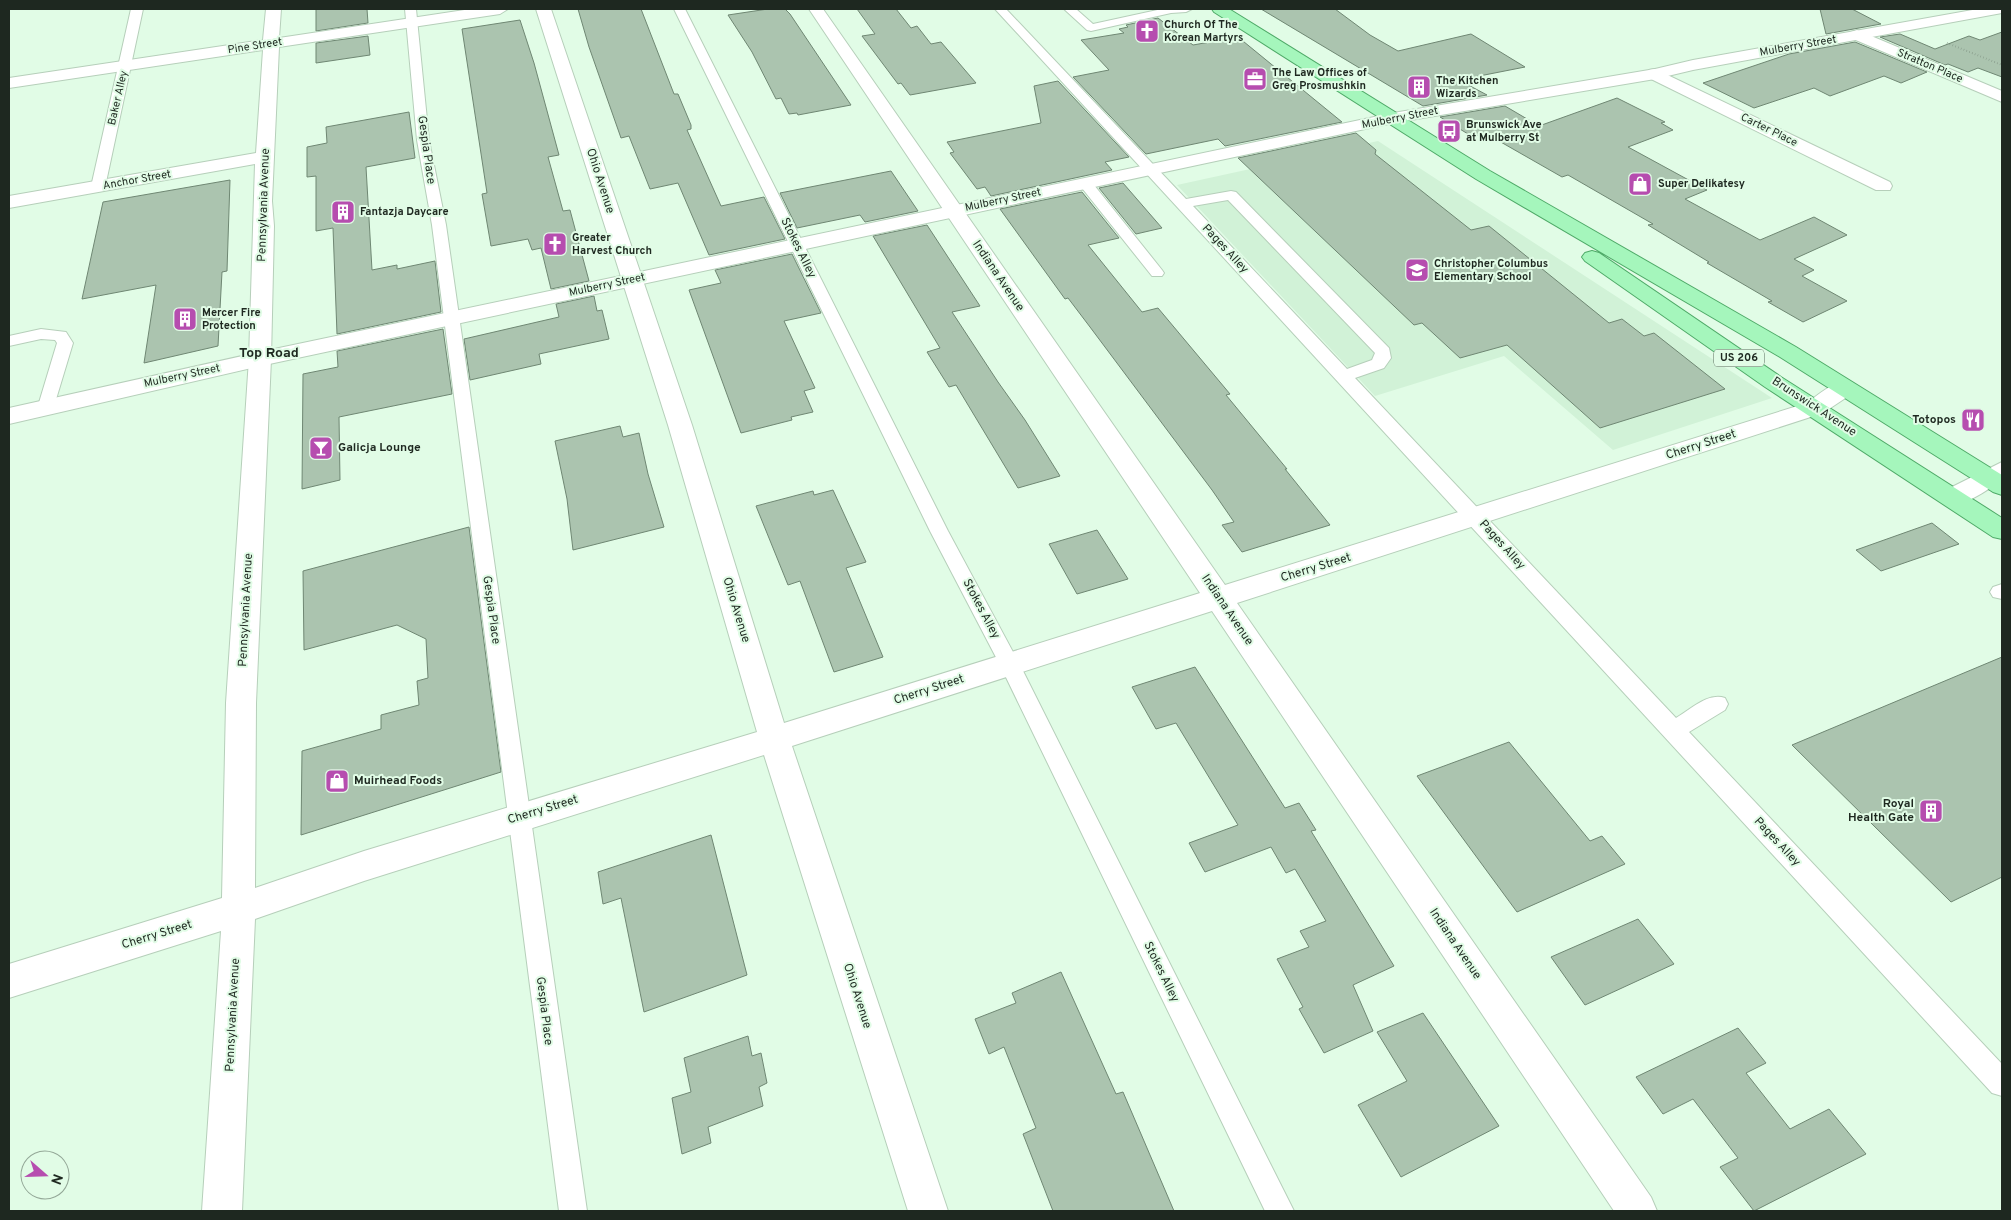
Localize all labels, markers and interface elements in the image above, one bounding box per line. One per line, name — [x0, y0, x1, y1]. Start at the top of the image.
church icon: Church Of The Korean Martyrs — [1134, 18, 1160, 44]
place label: Church Of The Korean Martyrs — [1164, 18, 1243, 45]
street label: Mulberry Street — [1759, 32, 1837, 60]
street label: Pine Street — [227, 35, 283, 57]
street label: Stratton Place — [1895, 46, 1965, 86]
office icon: The Law Offices of Greg Prosmushkin — [1242, 66, 1268, 92]
place label: The Law Offices of Greg Prosmushkin — [1272, 66, 1367, 93]
street label: Baker Alley — [105, 69, 131, 127]
building icon: The Kitchen Wizards — [1406, 74, 1432, 100]
place label: The Kitchen Wizards — [1436, 74, 1498, 101]
street label: Mulberry Street — [1361, 104, 1439, 132]
street label: Carter Place — [1738, 110, 1800, 150]
street label: Gespia Place — [413, 115, 439, 185]
bus stop icon: Brunswick Ave at Mulberry St — [1436, 118, 1462, 144]
place label: Brunswick Ave at Mulberry St — [1466, 118, 1542, 145]
street label: Ohio Avenue — [582, 146, 618, 216]
street label: Pennsylvania Avenue — [254, 148, 274, 262]
street label: Anchor Street — [102, 167, 172, 193]
shop icon: Super Delikatesy — [1627, 171, 1653, 197]
place label: Super Delikatesy — [1658, 177, 1745, 191]
street label: Mulberry Street — [964, 185, 1042, 215]
building icon: Fantazja Daycare — [330, 199, 356, 225]
place label: Fantazja Daycare — [360, 205, 449, 219]
street label: Stokes Alley — [776, 215, 820, 281]
street label: Pages Alley — [1198, 221, 1252, 277]
church icon: Greater Harvest Church — [542, 231, 568, 257]
place label: Greater Harvest Church — [572, 231, 652, 258]
street label: Indiana Avenue — [968, 237, 1028, 315]
school or university icon: Christopher Columbus Elementary School — [1404, 257, 1430, 283]
place label: Christopher Columbus Elementary School — [1434, 257, 1548, 284]
street label: Mulberry Street — [568, 270, 646, 300]
building icon: Mercer Fire Protection — [172, 306, 198, 332]
place label: Mercer Fire Protection — [202, 306, 261, 333]
district label: Top Road — [239, 345, 299, 362]
road number: US 206 — [1714, 349, 1764, 366]
street label: Mulberry Street — [143, 361, 221, 391]
street label: Brunswick Avenue — [1769, 374, 1859, 440]
restaurant icon: Totopos — [1960, 407, 1986, 433]
place label: Totopos — [1912, 412, 1956, 428]
street label: Cherry Street — [1664, 426, 1738, 464]
bar icon: Galicja Lounge — [308, 435, 334, 461]
place label: Galicja Lounge — [338, 440, 421, 456]
street label: Pages Alley — [1475, 517, 1529, 573]
street label: Cherry Street — [1279, 550, 1353, 586]
street label: Pennsylvania Avenue — [235, 553, 257, 667]
street label: Indiana Avenue — [1197, 571, 1257, 649]
street label: Gespia Place — [478, 575, 504, 645]
street label: Ohio Avenue — [718, 575, 754, 645]
street label: Stokes Alley — [959, 576, 1003, 642]
street label: Cherry Street — [892, 671, 966, 709]
shop icon: Muirhead Foods — [324, 768, 350, 794]
place label: Muirhead Foods — [354, 773, 442, 789]
street label: Cherry Street — [506, 792, 580, 828]
place label: Royal Health Gate — [1848, 796, 1914, 826]
building icon: Royal Health Gate — [1918, 798, 1944, 824]
street label: Pages Alley — [1750, 814, 1804, 870]
street label: Indiana Avenue — [1425, 905, 1485, 983]
street label: Cherry Street — [120, 917, 194, 953]
street label: Stokes Alley — [1139, 939, 1183, 1005]
street label: Pennsylvania Avenue — [222, 958, 244, 1072]
street label: Ohio Avenue — [839, 961, 875, 1031]
street label: Gespia Place — [532, 976, 556, 1046]
north arrow — [20, 1150, 70, 1200]
text: N — [46, 1171, 66, 1187]

